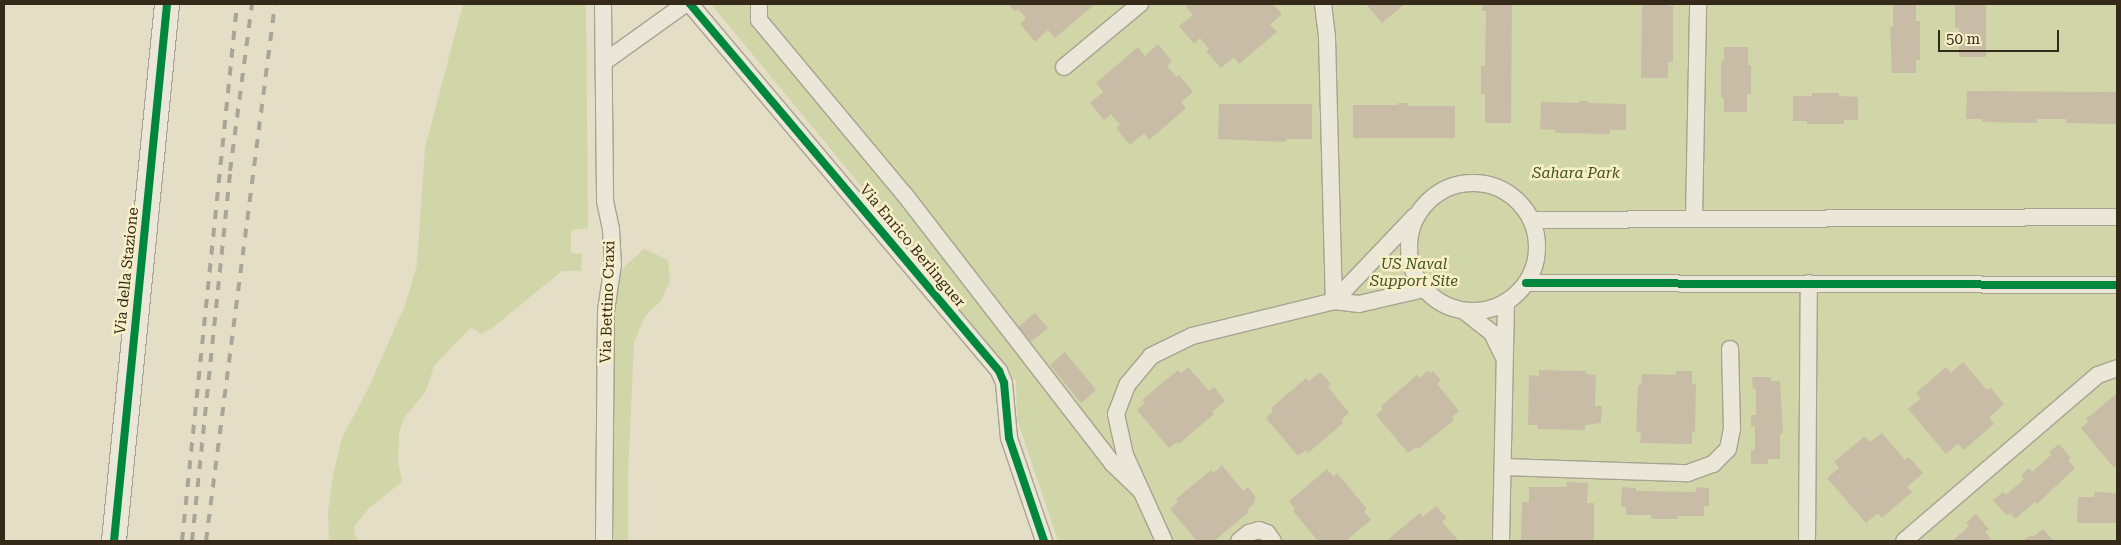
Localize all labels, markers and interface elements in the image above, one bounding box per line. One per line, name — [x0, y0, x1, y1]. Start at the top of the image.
scale bar — [1941, 20, 2062, 52]
text: 50 m — [1946, 30, 1980, 48]
park label: Sahara Park — [1532, 165, 1620, 183]
street label: Via Enrico Berlinguer — [855, 181, 969, 311]
street label: Via della Stazione — [111, 206, 143, 336]
street label: Via Bettino Craxi — [597, 240, 619, 364]
park label: US Naval Support Site — [1370, 255, 1458, 290]

